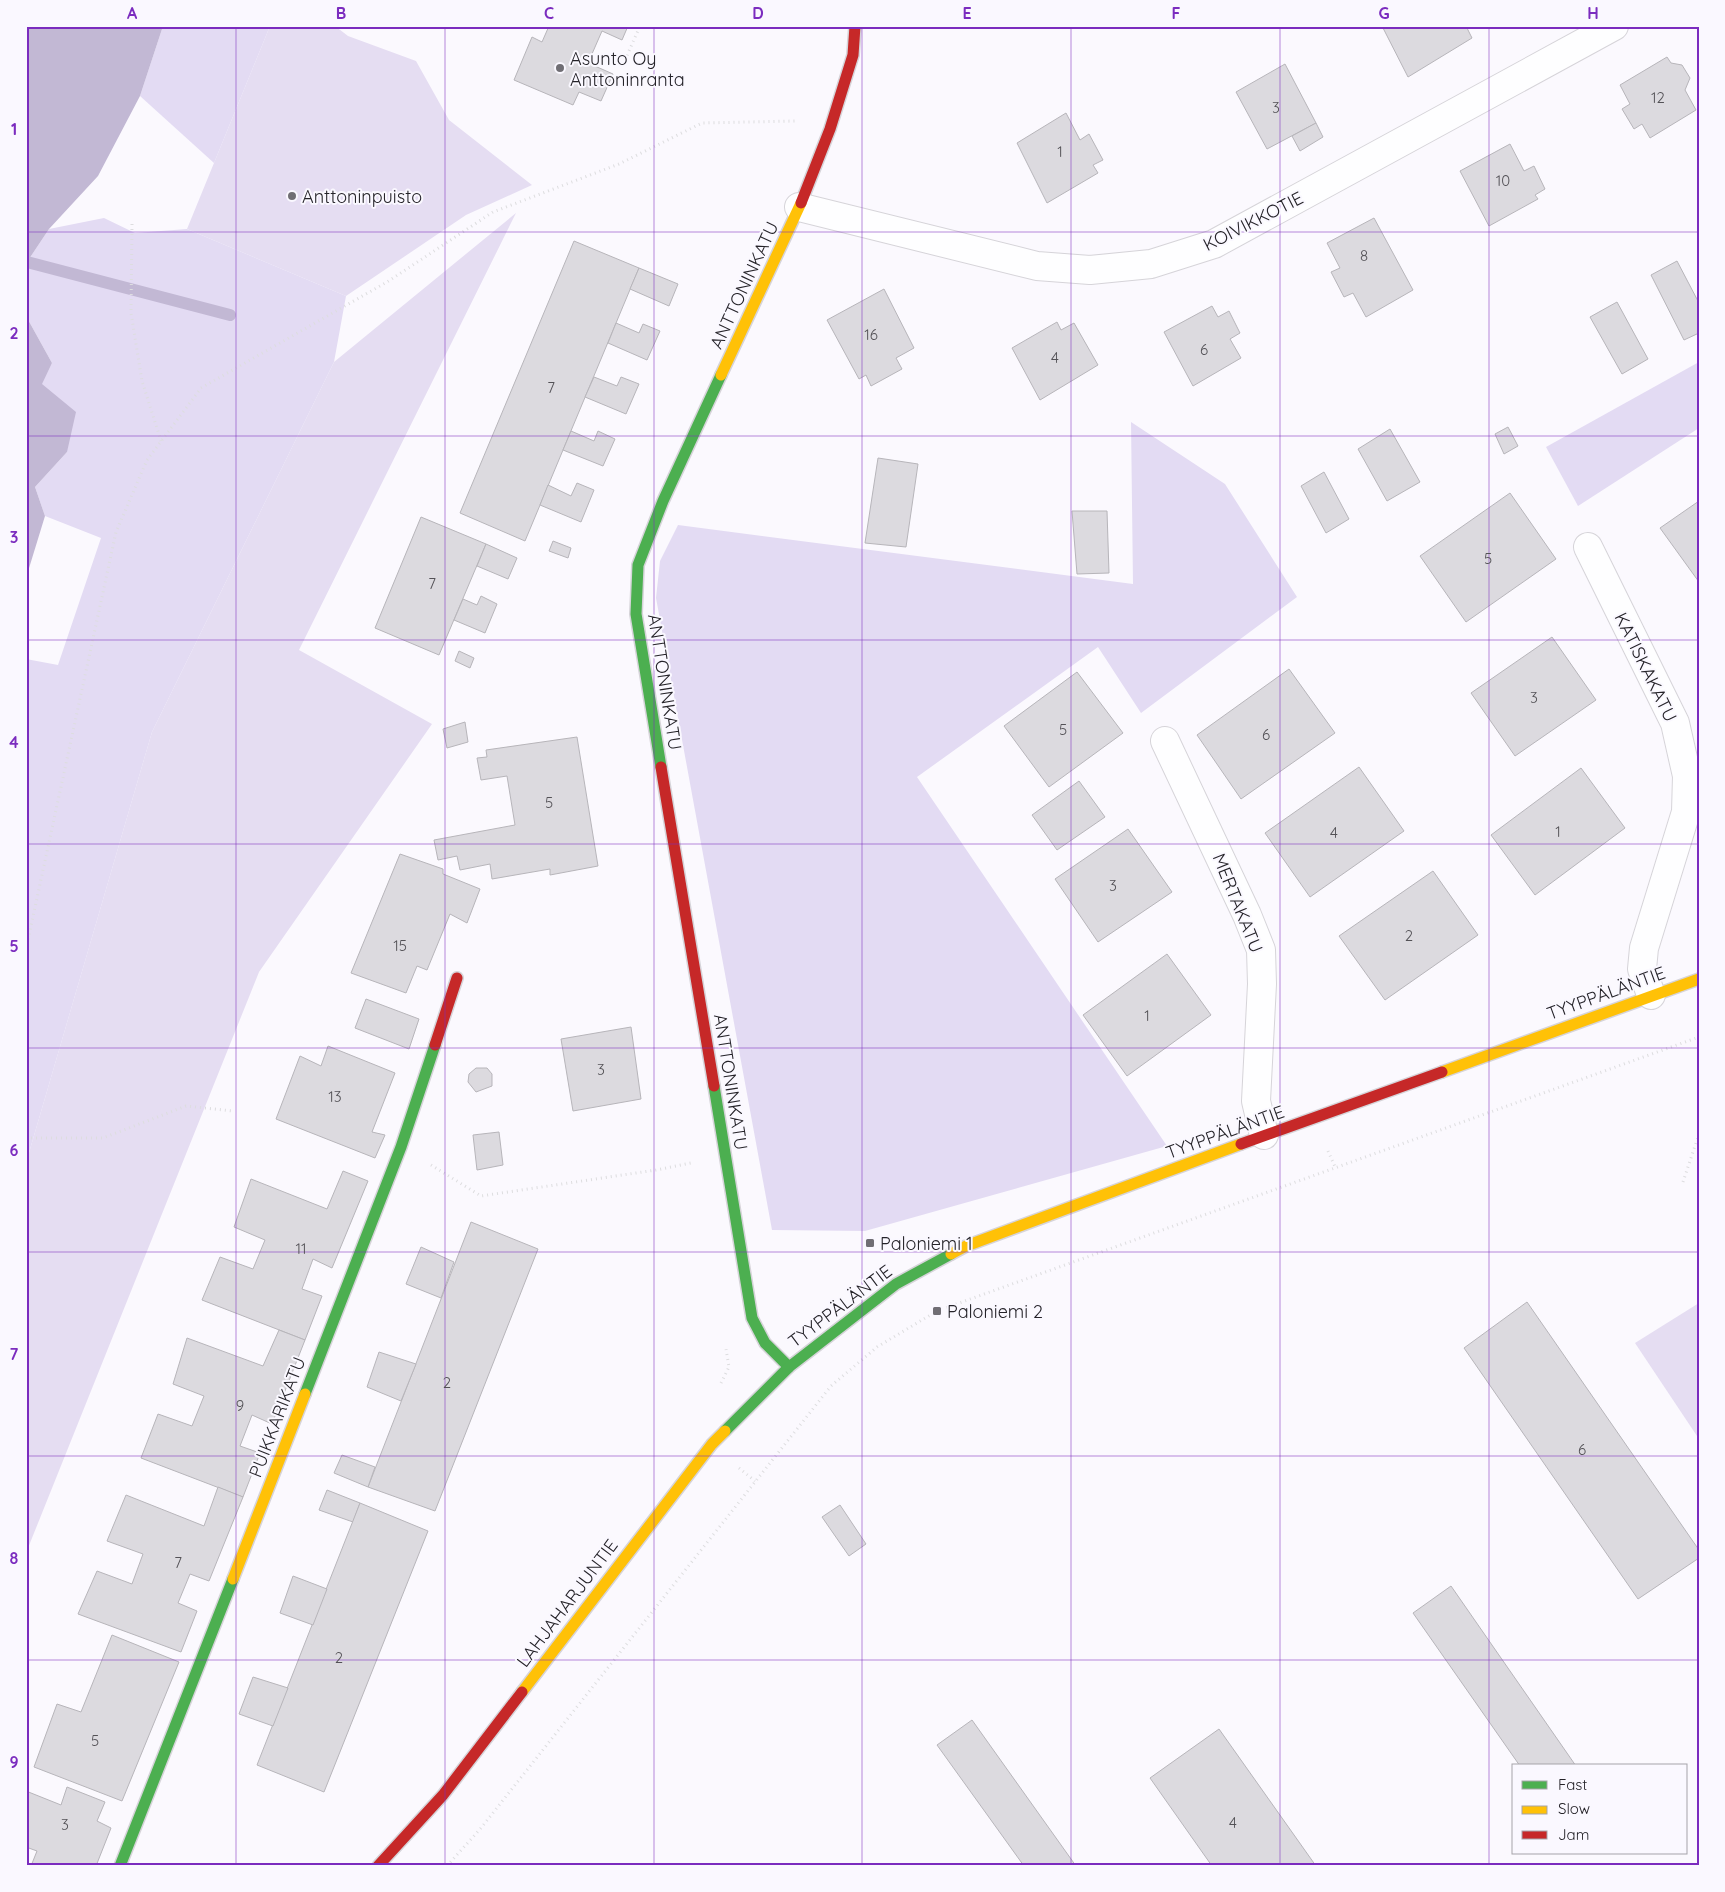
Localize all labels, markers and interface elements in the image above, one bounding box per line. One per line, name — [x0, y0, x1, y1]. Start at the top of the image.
text: A — [127, 3, 138, 23]
text: B — [336, 3, 346, 23]
text: C — [544, 3, 554, 23]
text: D — [752, 3, 764, 23]
text: E — [962, 3, 972, 23]
text: F — [1172, 3, 1181, 23]
text: G — [1378, 3, 1390, 23]
text: H — [1587, 3, 1599, 23]
place label: Asunto Oy Anttoninranta — [570, 47, 685, 91]
marker: Asunto Oy Anttoninranta — [554, 62, 566, 74]
house number: 12 — [1651, 88, 1665, 107]
house number: 3 — [1272, 98, 1280, 117]
text: 1 — [11, 119, 17, 139]
house number: 1 — [1057, 142, 1063, 161]
house number: 10 — [1496, 171, 1510, 190]
place label: Anttoninpuisto — [302, 185, 422, 208]
street label: KOIVIKKOTIE — [1199, 186, 1307, 256]
marker: Anttoninpuisto — [286, 190, 298, 202]
street label: ANTTONINKATU — [704, 218, 784, 352]
house number: 8 — [1360, 246, 1368, 265]
text: 2 — [9, 323, 19, 343]
house number: 16 — [864, 325, 878, 344]
house number: 6 — [1200, 340, 1208, 359]
house number: 4 — [1051, 348, 1059, 367]
house number: 7 — [547, 378, 555, 397]
text: 3 — [10, 527, 18, 547]
house number: 5 — [1484, 549, 1492, 568]
house number: 7 — [428, 574, 436, 593]
street label: KATISKAKATU — [1610, 609, 1682, 725]
street label: ANTTONINKATU — [643, 612, 687, 752]
house number: 3 — [1530, 688, 1538, 707]
house number: 5 — [1059, 720, 1067, 739]
house number: 6 — [1262, 725, 1270, 744]
text: 4 — [9, 732, 19, 752]
house number: 5 — [545, 793, 553, 812]
house number: 1 — [1555, 822, 1561, 841]
house number: 4 — [1330, 823, 1338, 842]
street label: MERTAKATU — [1208, 850, 1268, 956]
house number: 3 — [1109, 876, 1117, 895]
house number: 2 — [1405, 926, 1413, 945]
text: 5 — [9, 936, 19, 956]
house number: 15 — [393, 936, 407, 955]
street label: TYYPPÄLÄNTIE — [1544, 961, 1668, 1025]
house number: 1 — [1144, 1006, 1150, 1025]
street label: ANTTONINKATU — [709, 1012, 753, 1152]
house number: 3 — [597, 1060, 605, 1079]
house number: 13 — [328, 1087, 342, 1106]
street label: TYYPPÄLÄNTIE — [1163, 1100, 1287, 1164]
text: 6 — [10, 1140, 19, 1160]
place label: Paloniemi 1 — [880, 1232, 973, 1255]
marker: Paloniemi 1 — [864, 1237, 876, 1249]
house number: 11 — [295, 1239, 307, 1258]
street label: TYYPPÄLÄNTIE — [783, 1259, 897, 1353]
place label: Paloniemi 2 — [947, 1300, 1043, 1323]
marker: Paloniemi 2 — [931, 1305, 943, 1317]
text: 7 — [10, 1344, 19, 1364]
street label: PUIKKARIKATU — [243, 1354, 311, 1480]
house number: 2 — [443, 1373, 451, 1392]
house number: 9 — [236, 1396, 244, 1415]
house number: 6 — [1578, 1440, 1586, 1459]
street label: LAHJAHARJUNTIE — [511, 1534, 623, 1672]
text: 8 — [10, 1548, 19, 1568]
house number: 7 — [174, 1553, 182, 1572]
house number: 2 — [335, 1648, 343, 1667]
house number: 5 — [91, 1731, 99, 1750]
text: 9 — [9, 1752, 19, 1772]
legend — [1512, 1764, 1688, 1854]
text: Fast — [1558, 1775, 1587, 1794]
text: Slow — [1558, 1799, 1590, 1818]
house number: 4 — [1229, 1813, 1237, 1832]
house number: 3 — [61, 1815, 69, 1834]
text: Jam — [1558, 1825, 1589, 1844]

